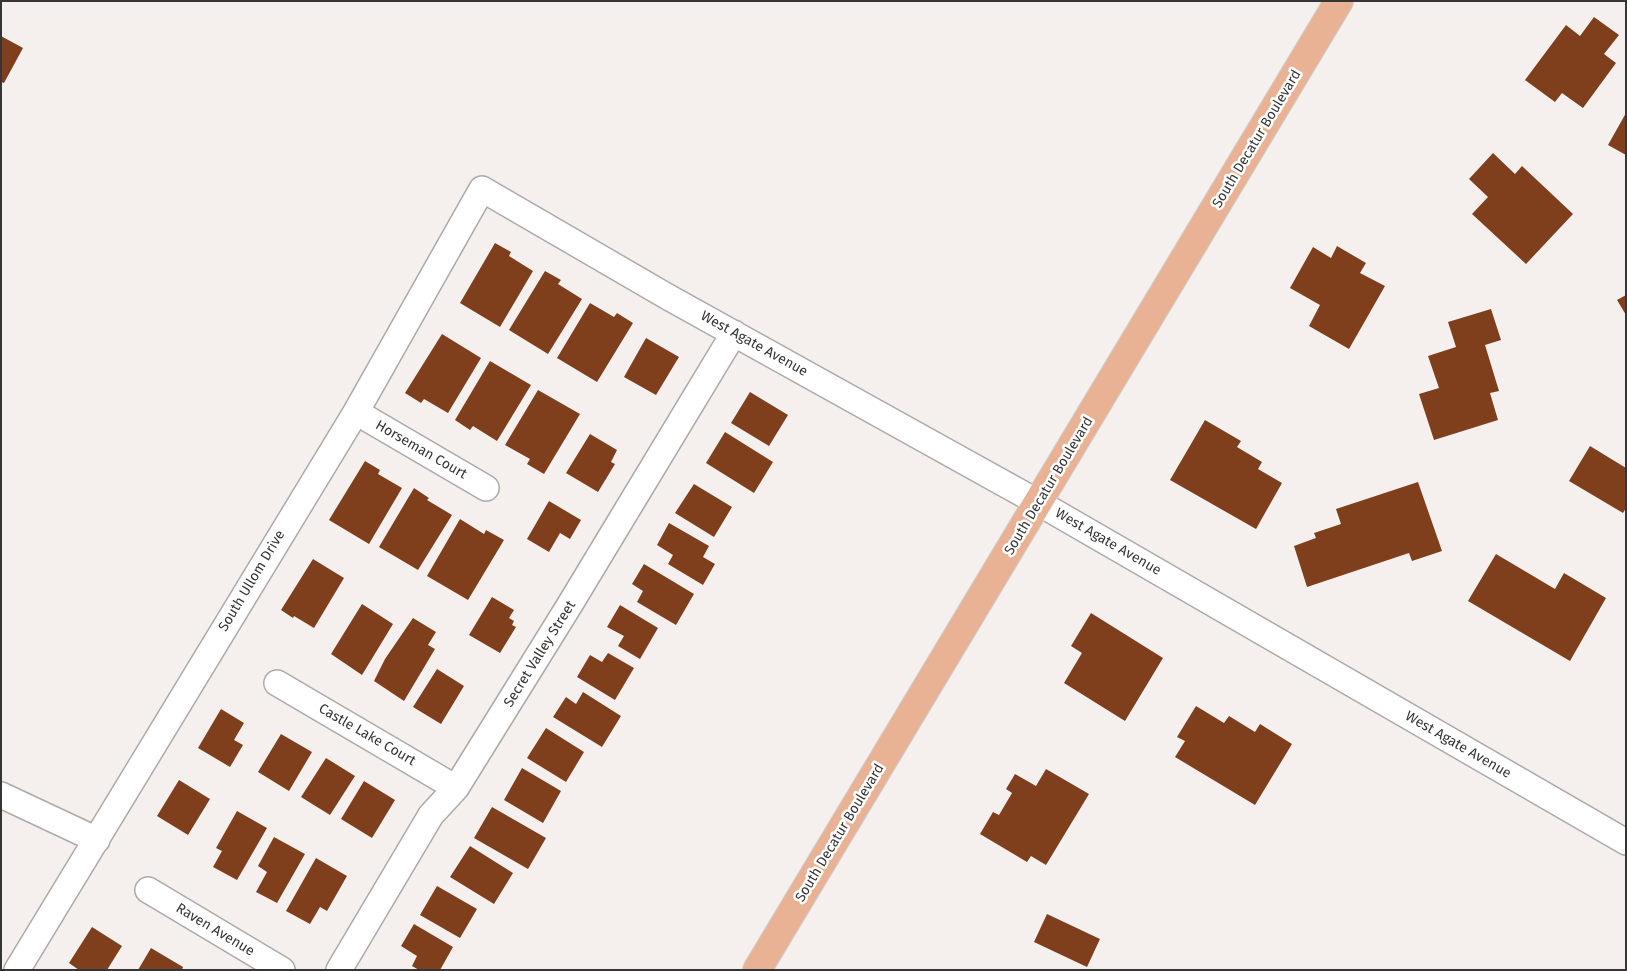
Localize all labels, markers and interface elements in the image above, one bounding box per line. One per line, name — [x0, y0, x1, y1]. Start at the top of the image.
street label: South Decatur Boulevard — [1209, 67, 1305, 211]
street label: West Agate Avenue — [698, 308, 810, 380]
street label: South Decatur Boulevard — [1001, 414, 1097, 558]
street label: Horseman Court — [372, 417, 470, 483]
street label: West Agate Avenue — [1052, 505, 1164, 579]
street label: South Ullom Drive — [215, 527, 289, 635]
street label: Secret Valley Street — [500, 598, 580, 710]
street label: Castle Lake Court — [316, 700, 418, 770]
street label: West Agate Avenue — [1402, 708, 1514, 782]
street label: South Decatur Boulevard — [792, 761, 888, 905]
street label: Raven Avenue — [173, 900, 257, 960]

